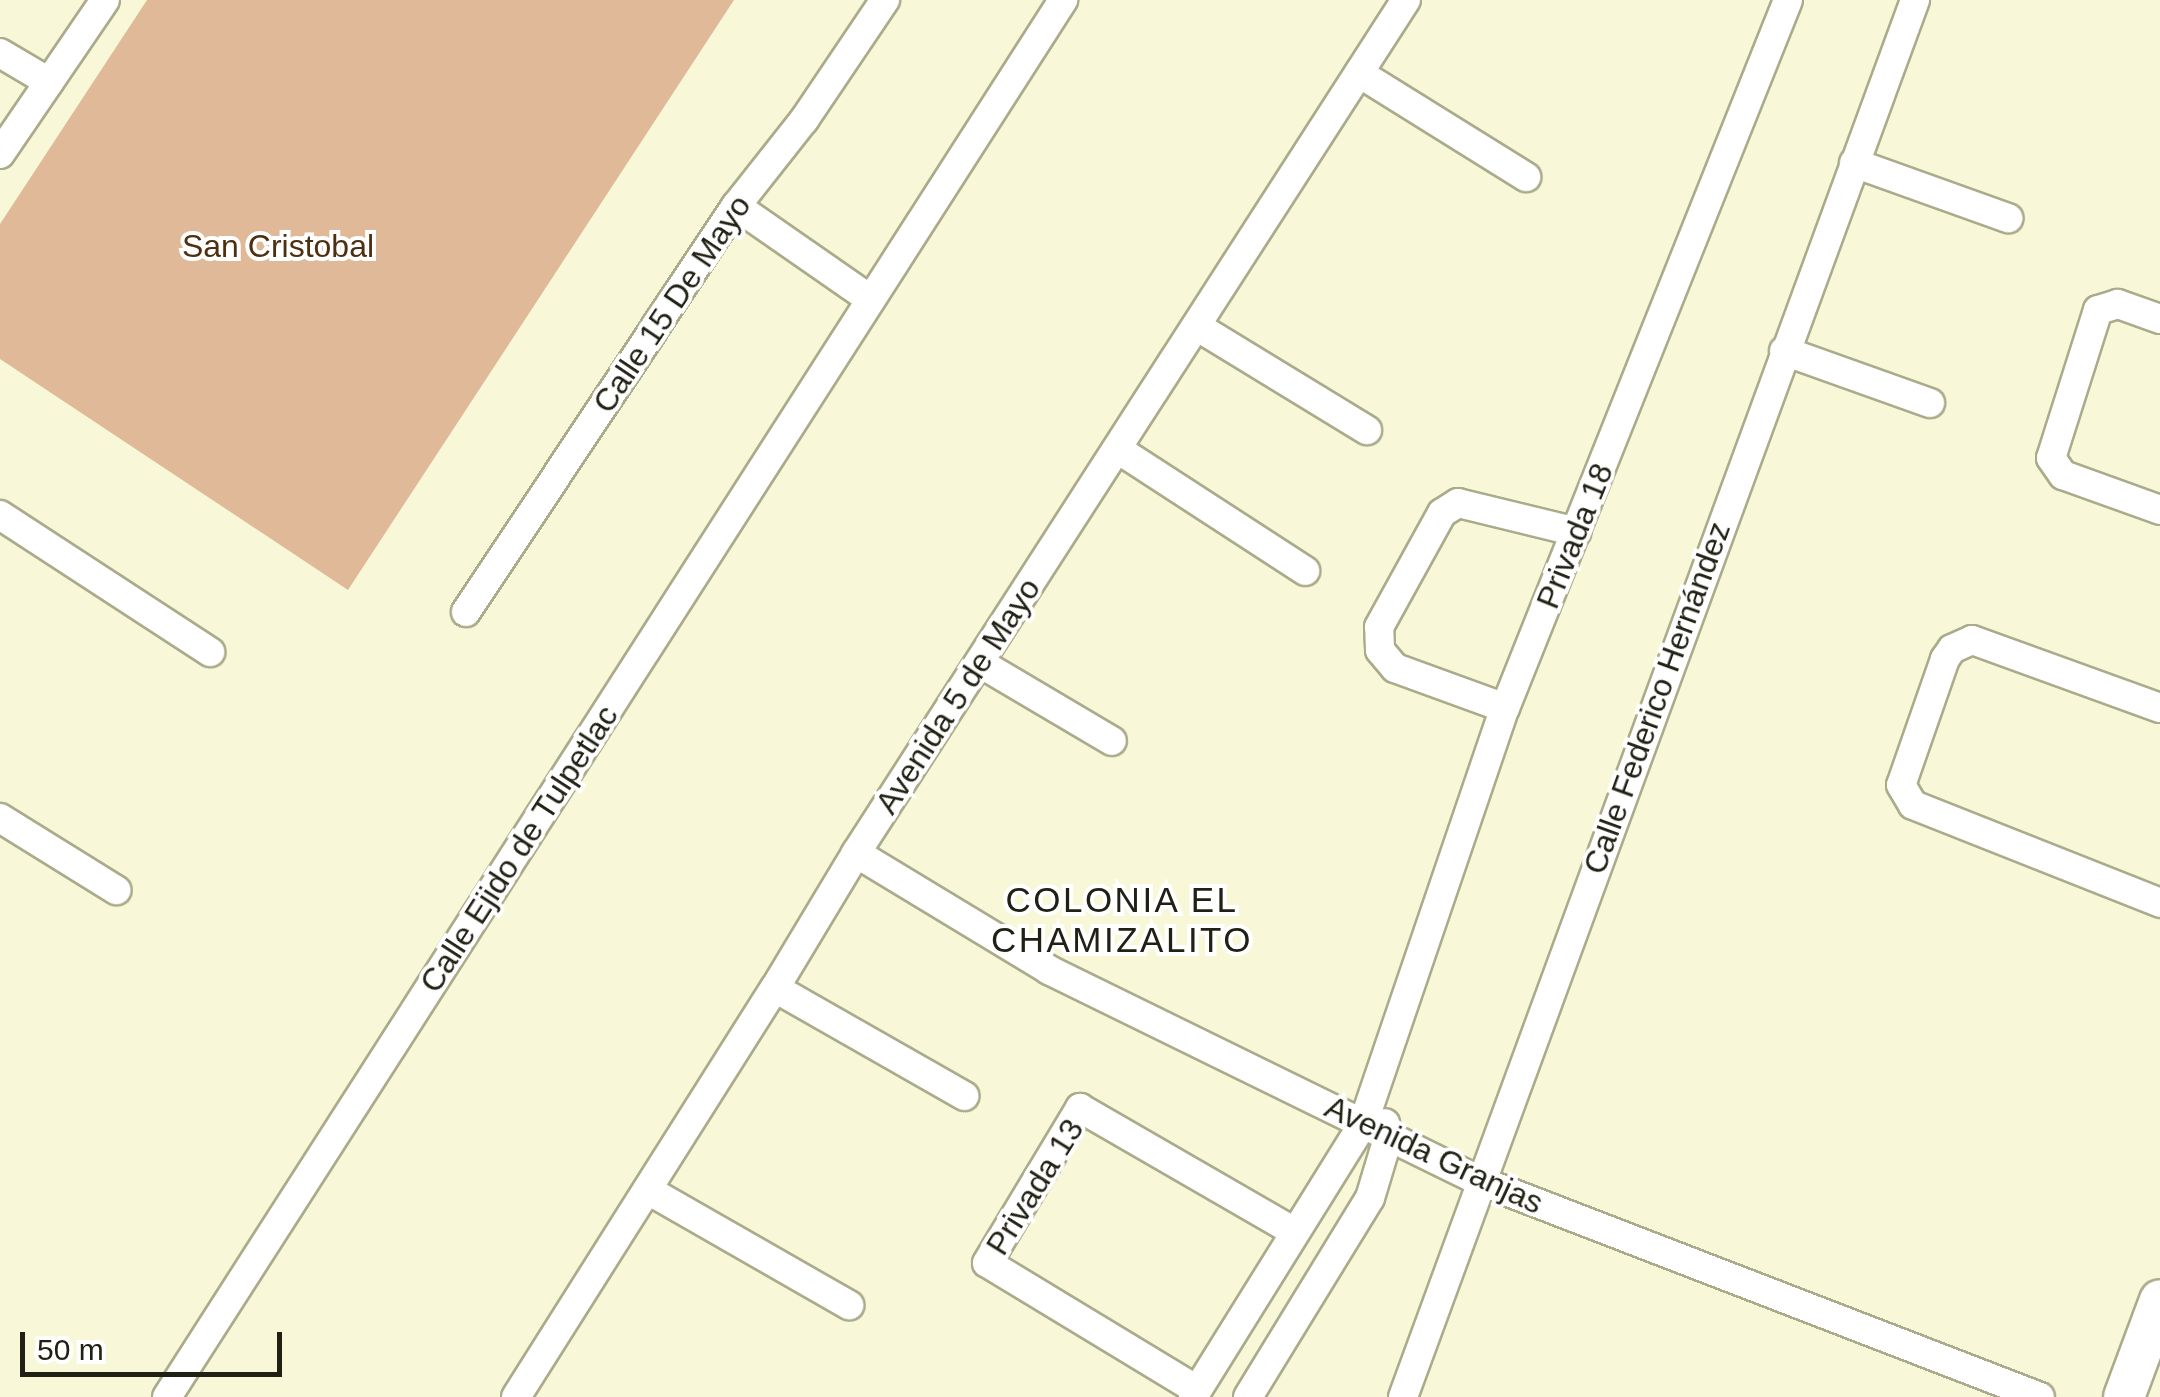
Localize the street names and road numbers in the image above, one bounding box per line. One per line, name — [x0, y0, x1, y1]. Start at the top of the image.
street label: Calle 15 De Mayo — [585, 188, 759, 420]
street label: Privada 18 — [1529, 458, 1621, 614]
street label: Calle Federico Hernández — [1575, 517, 1739, 879]
street label: Avenida 5 de Mayo — [867, 571, 1049, 821]
street label: Calle Ejido de Tulpetlac — [412, 698, 626, 1000]
street label: Avenida Granjas — [1319, 1088, 1549, 1222]
street label: Privada 13 — [978, 1112, 1092, 1262]

